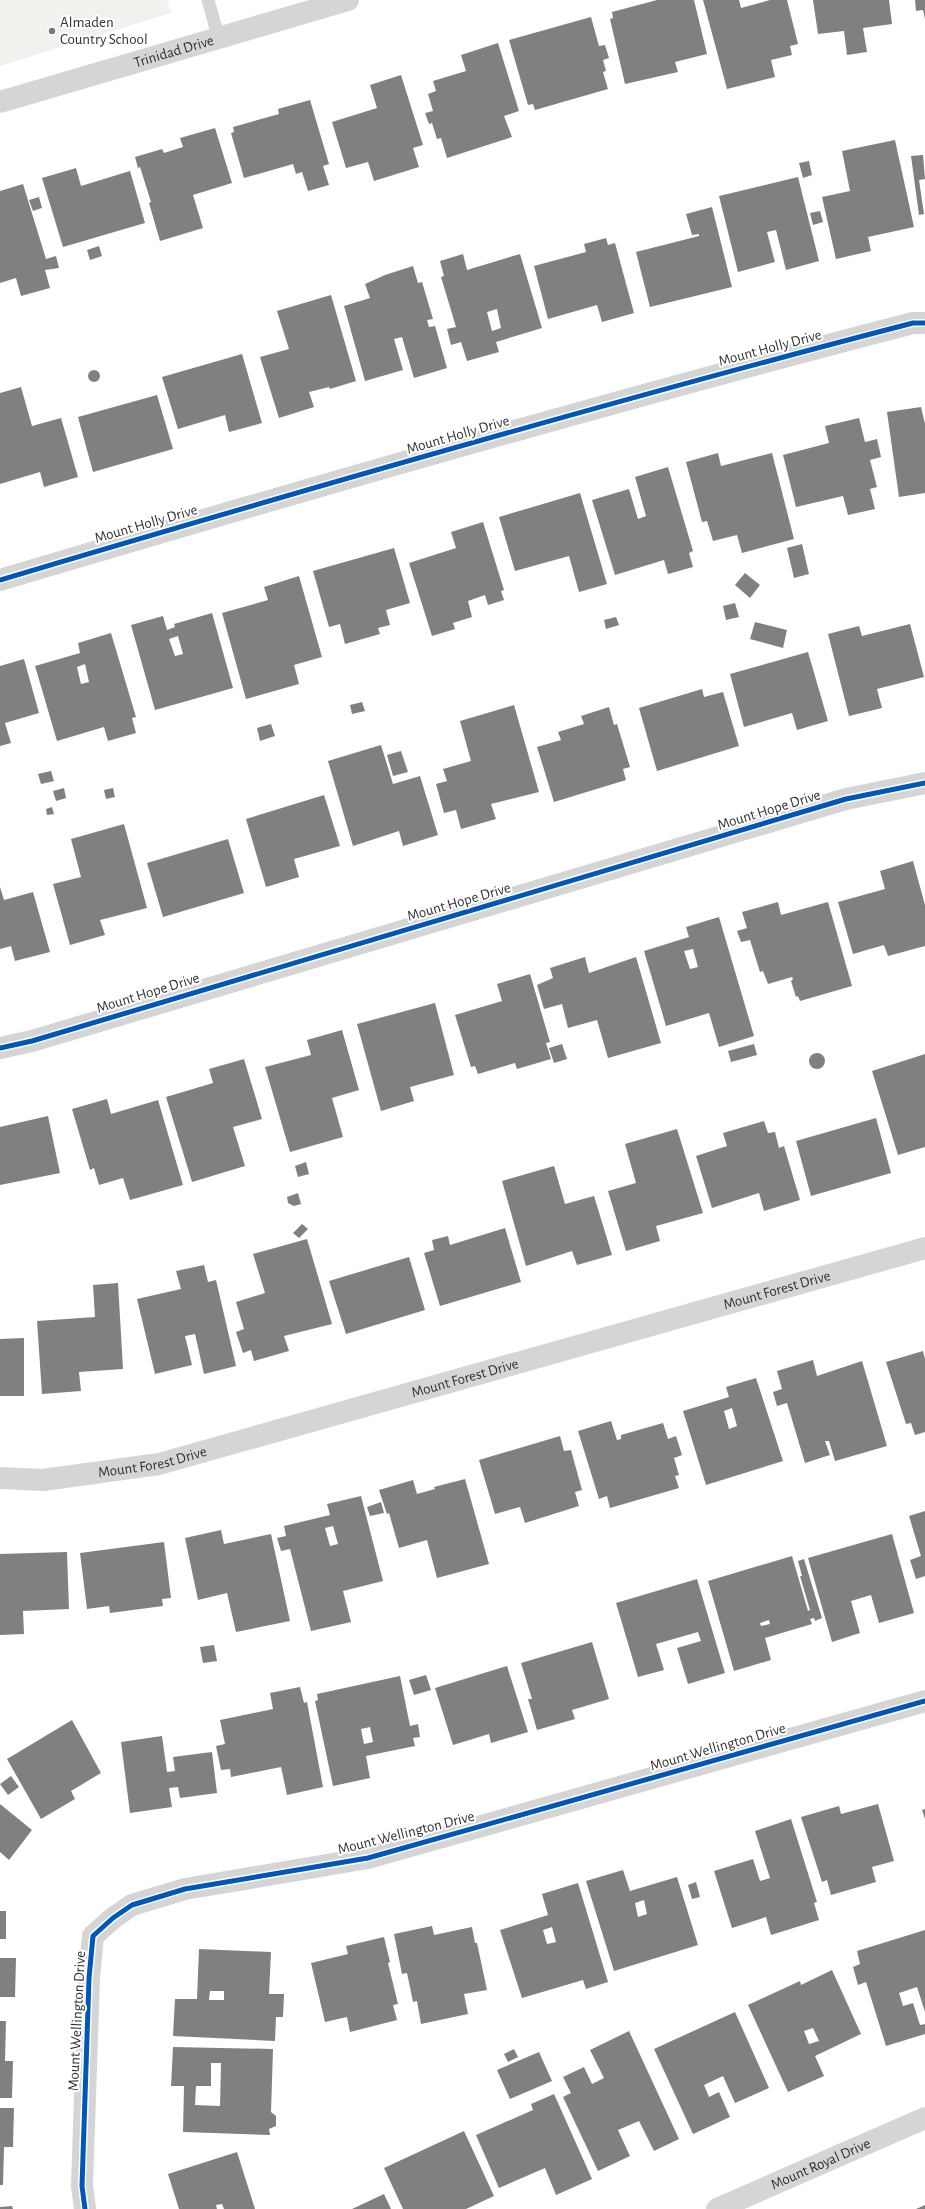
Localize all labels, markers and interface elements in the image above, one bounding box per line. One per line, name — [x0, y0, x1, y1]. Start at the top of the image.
place label: Almaden Country School — [60, 15, 148, 47]
marker: Almaden Country School — [47, 26, 57, 36]
street label: Trinidad Drive — [132, 32, 215, 70]
street label: Mount Holly Drive — [717, 327, 823, 369]
street label: Mount Holly Drive — [405, 413, 511, 457]
street label: Mount Holly Drive — [93, 502, 199, 546]
street label: Mount Hope Drive — [716, 787, 822, 833]
street label: Mount Hope Drive — [406, 880, 513, 924]
street label: Mount Hope Drive — [95, 970, 201, 1016]
street label: Mount Forest Drive — [722, 1268, 832, 1312]
street label: Mount Forest Drive — [410, 1355, 520, 1400]
street label: Mount Forest Drive — [97, 1443, 208, 1480]
street label: Mount Wellington Drive — [648, 1720, 788, 1774]
street label: Mount Wellington Drive — [336, 1809, 476, 1857]
street label: Mount Wellington Drive — [66, 1950, 88, 2091]
street label: Mount Royal Drive — [769, 2135, 873, 2192]

